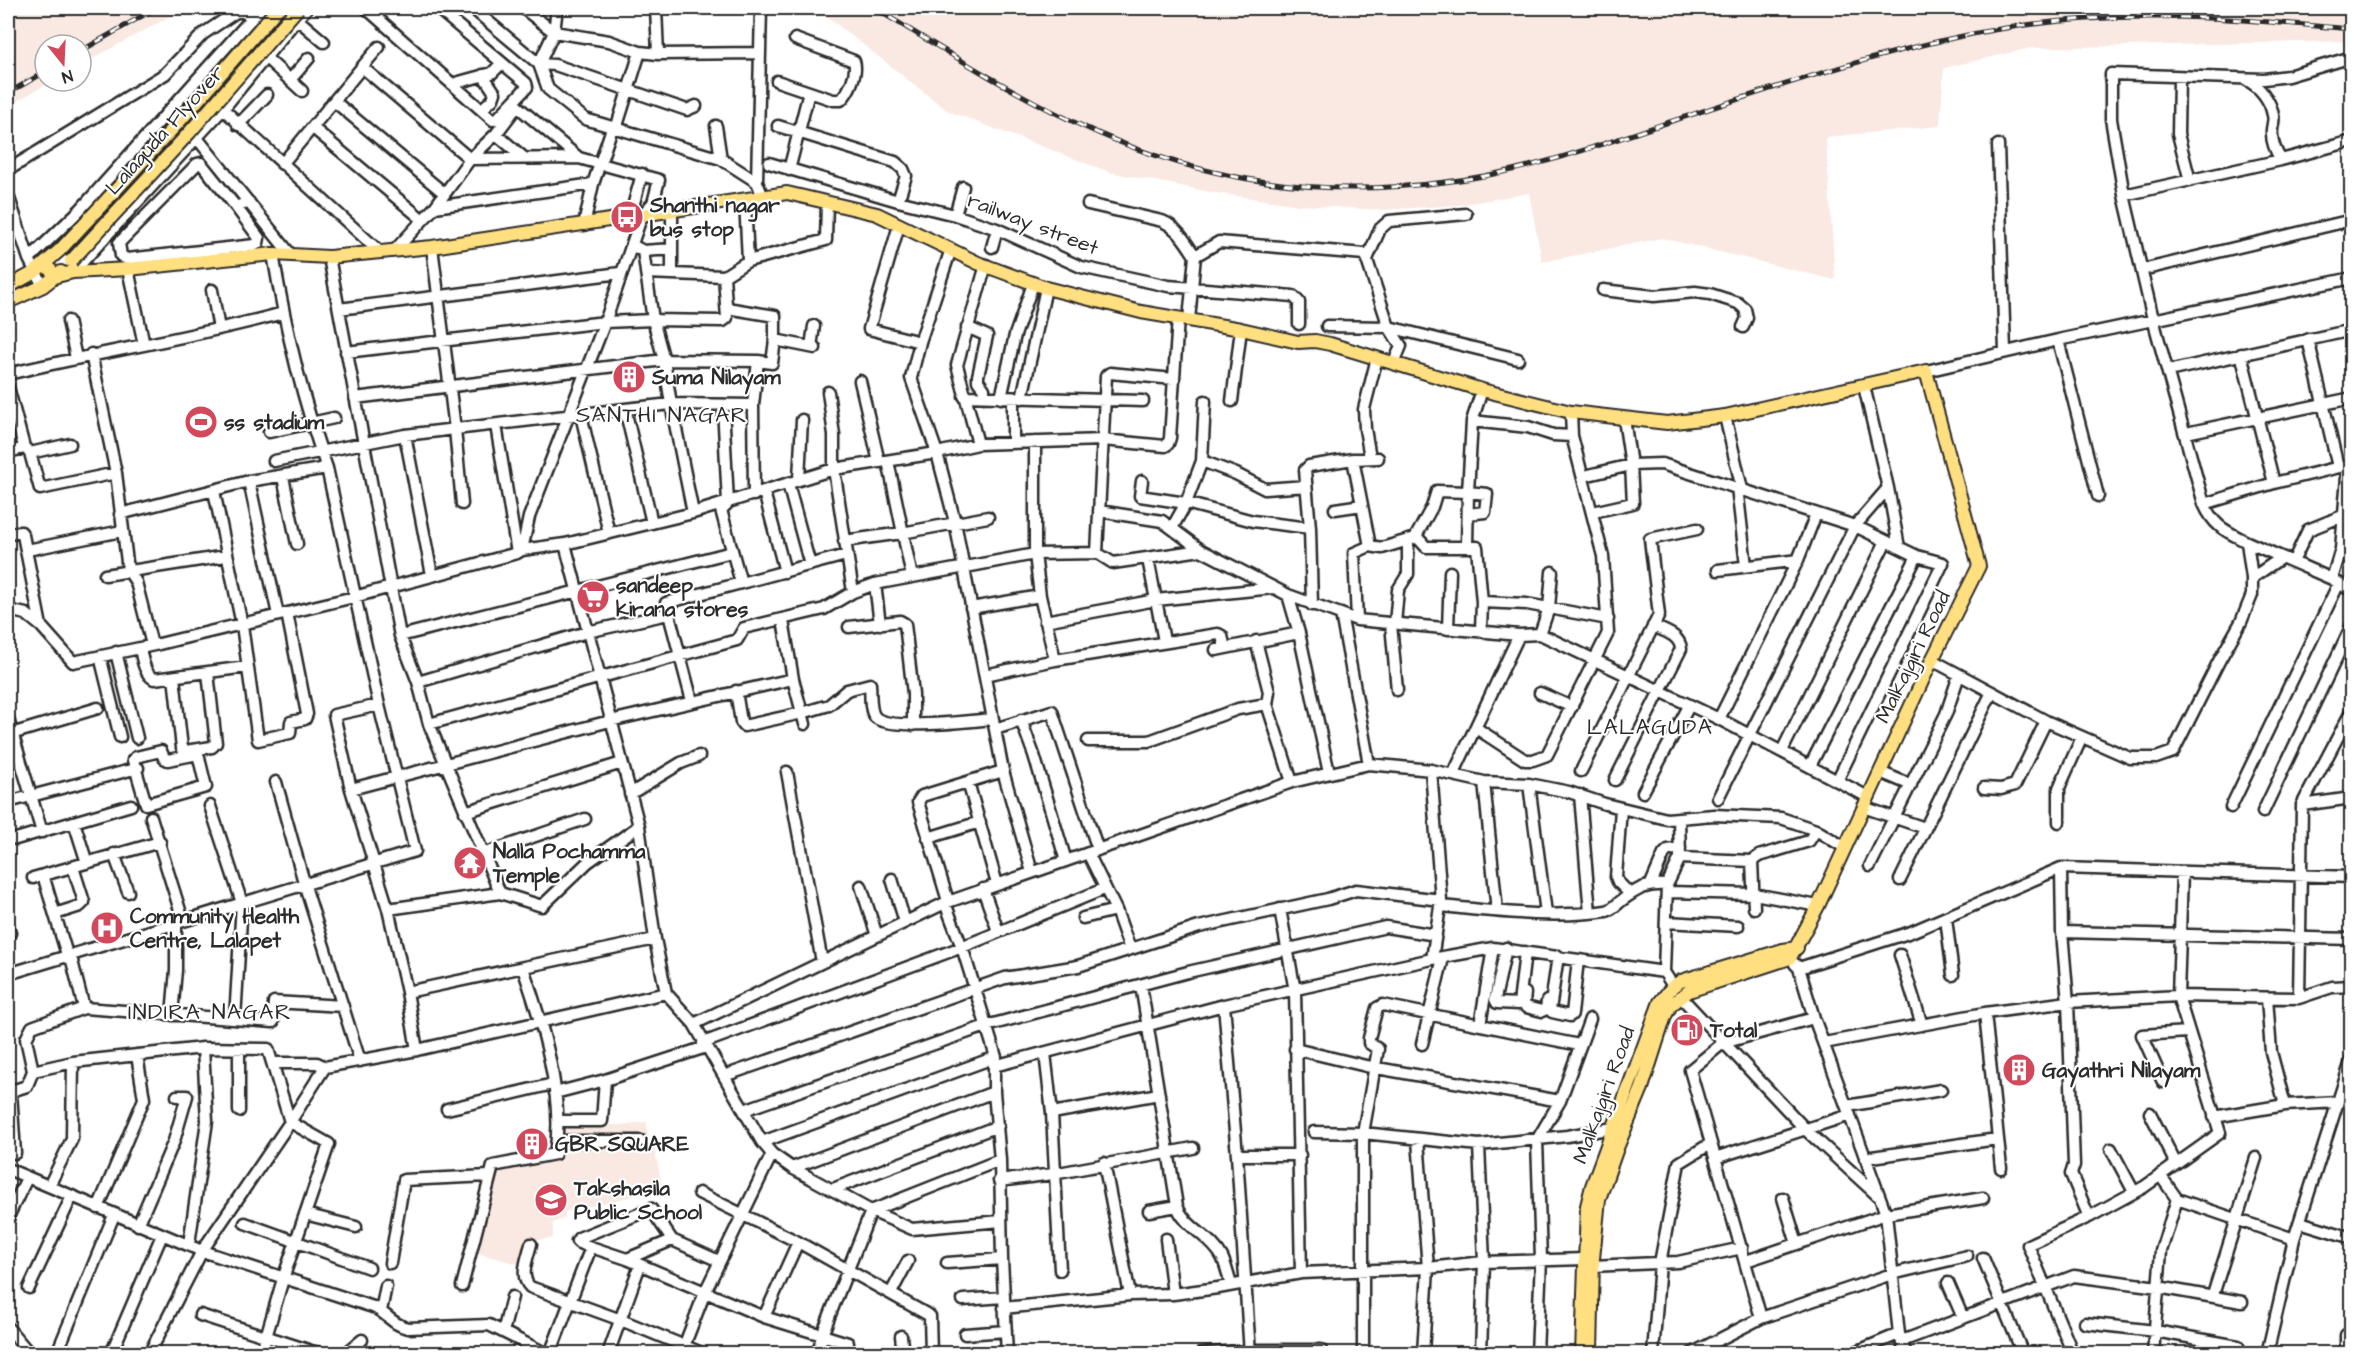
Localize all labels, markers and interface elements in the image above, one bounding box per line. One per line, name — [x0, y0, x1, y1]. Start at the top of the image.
north arrow — [33, 33, 93, 93]
street label: Lalaguda Flyover — [99, 58, 233, 203]
text: N — [59, 64, 75, 88]
street label: railway street — [963, 186, 1103, 264]
place label: Shanthi nagar bus stop — [649, 191, 780, 245]
bus stop icon: Shanthi nagar bus stop — [609, 199, 645, 235]
building icon: Suma Nilayam — [611, 359, 647, 395]
place label: Suma Nilayam — [651, 363, 781, 395]
district label: SANTHI NAGAR — [576, 400, 748, 431]
sports icon: ss stadium — [183, 404, 219, 440]
place label: ss stadium — [224, 408, 325, 437]
place label: sandeep kirana stores — [616, 571, 749, 624]
supermarket icon: sandeep kirana stores — [575, 579, 611, 615]
street label: Malkajgiri Road — [1868, 586, 1960, 729]
district label: LALAGUDA — [1587, 712, 1713, 743]
place label: Nalla Pochamma Temple — [492, 837, 646, 891]
temple icon: Nalla Pochamma Temple — [452, 845, 488, 881]
place label: Community Health Centre, Lalapet — [130, 902, 300, 956]
hospital icon: Community Health Centre, Lalapet — [89, 910, 125, 946]
district label: INDIRA NAGAR — [128, 997, 292, 1028]
fuel station icon: Total — [1669, 1012, 1705, 1048]
place label: Total — [1709, 1016, 1758, 1045]
street label: Malkajgiri Road — [1566, 1022, 1644, 1168]
building icon: Gayathri Nilayam — [2001, 1052, 2037, 1088]
place label: Gayathri Nilayam — [2042, 1056, 2201, 1088]
building icon: GBR SQUARE — [514, 1126, 550, 1162]
place label: GBR SQUARE — [555, 1130, 690, 1159]
place label: Takshasila Public School — [573, 1174, 703, 1227]
school or university icon: Takshasila Public School — [533, 1182, 569, 1218]

